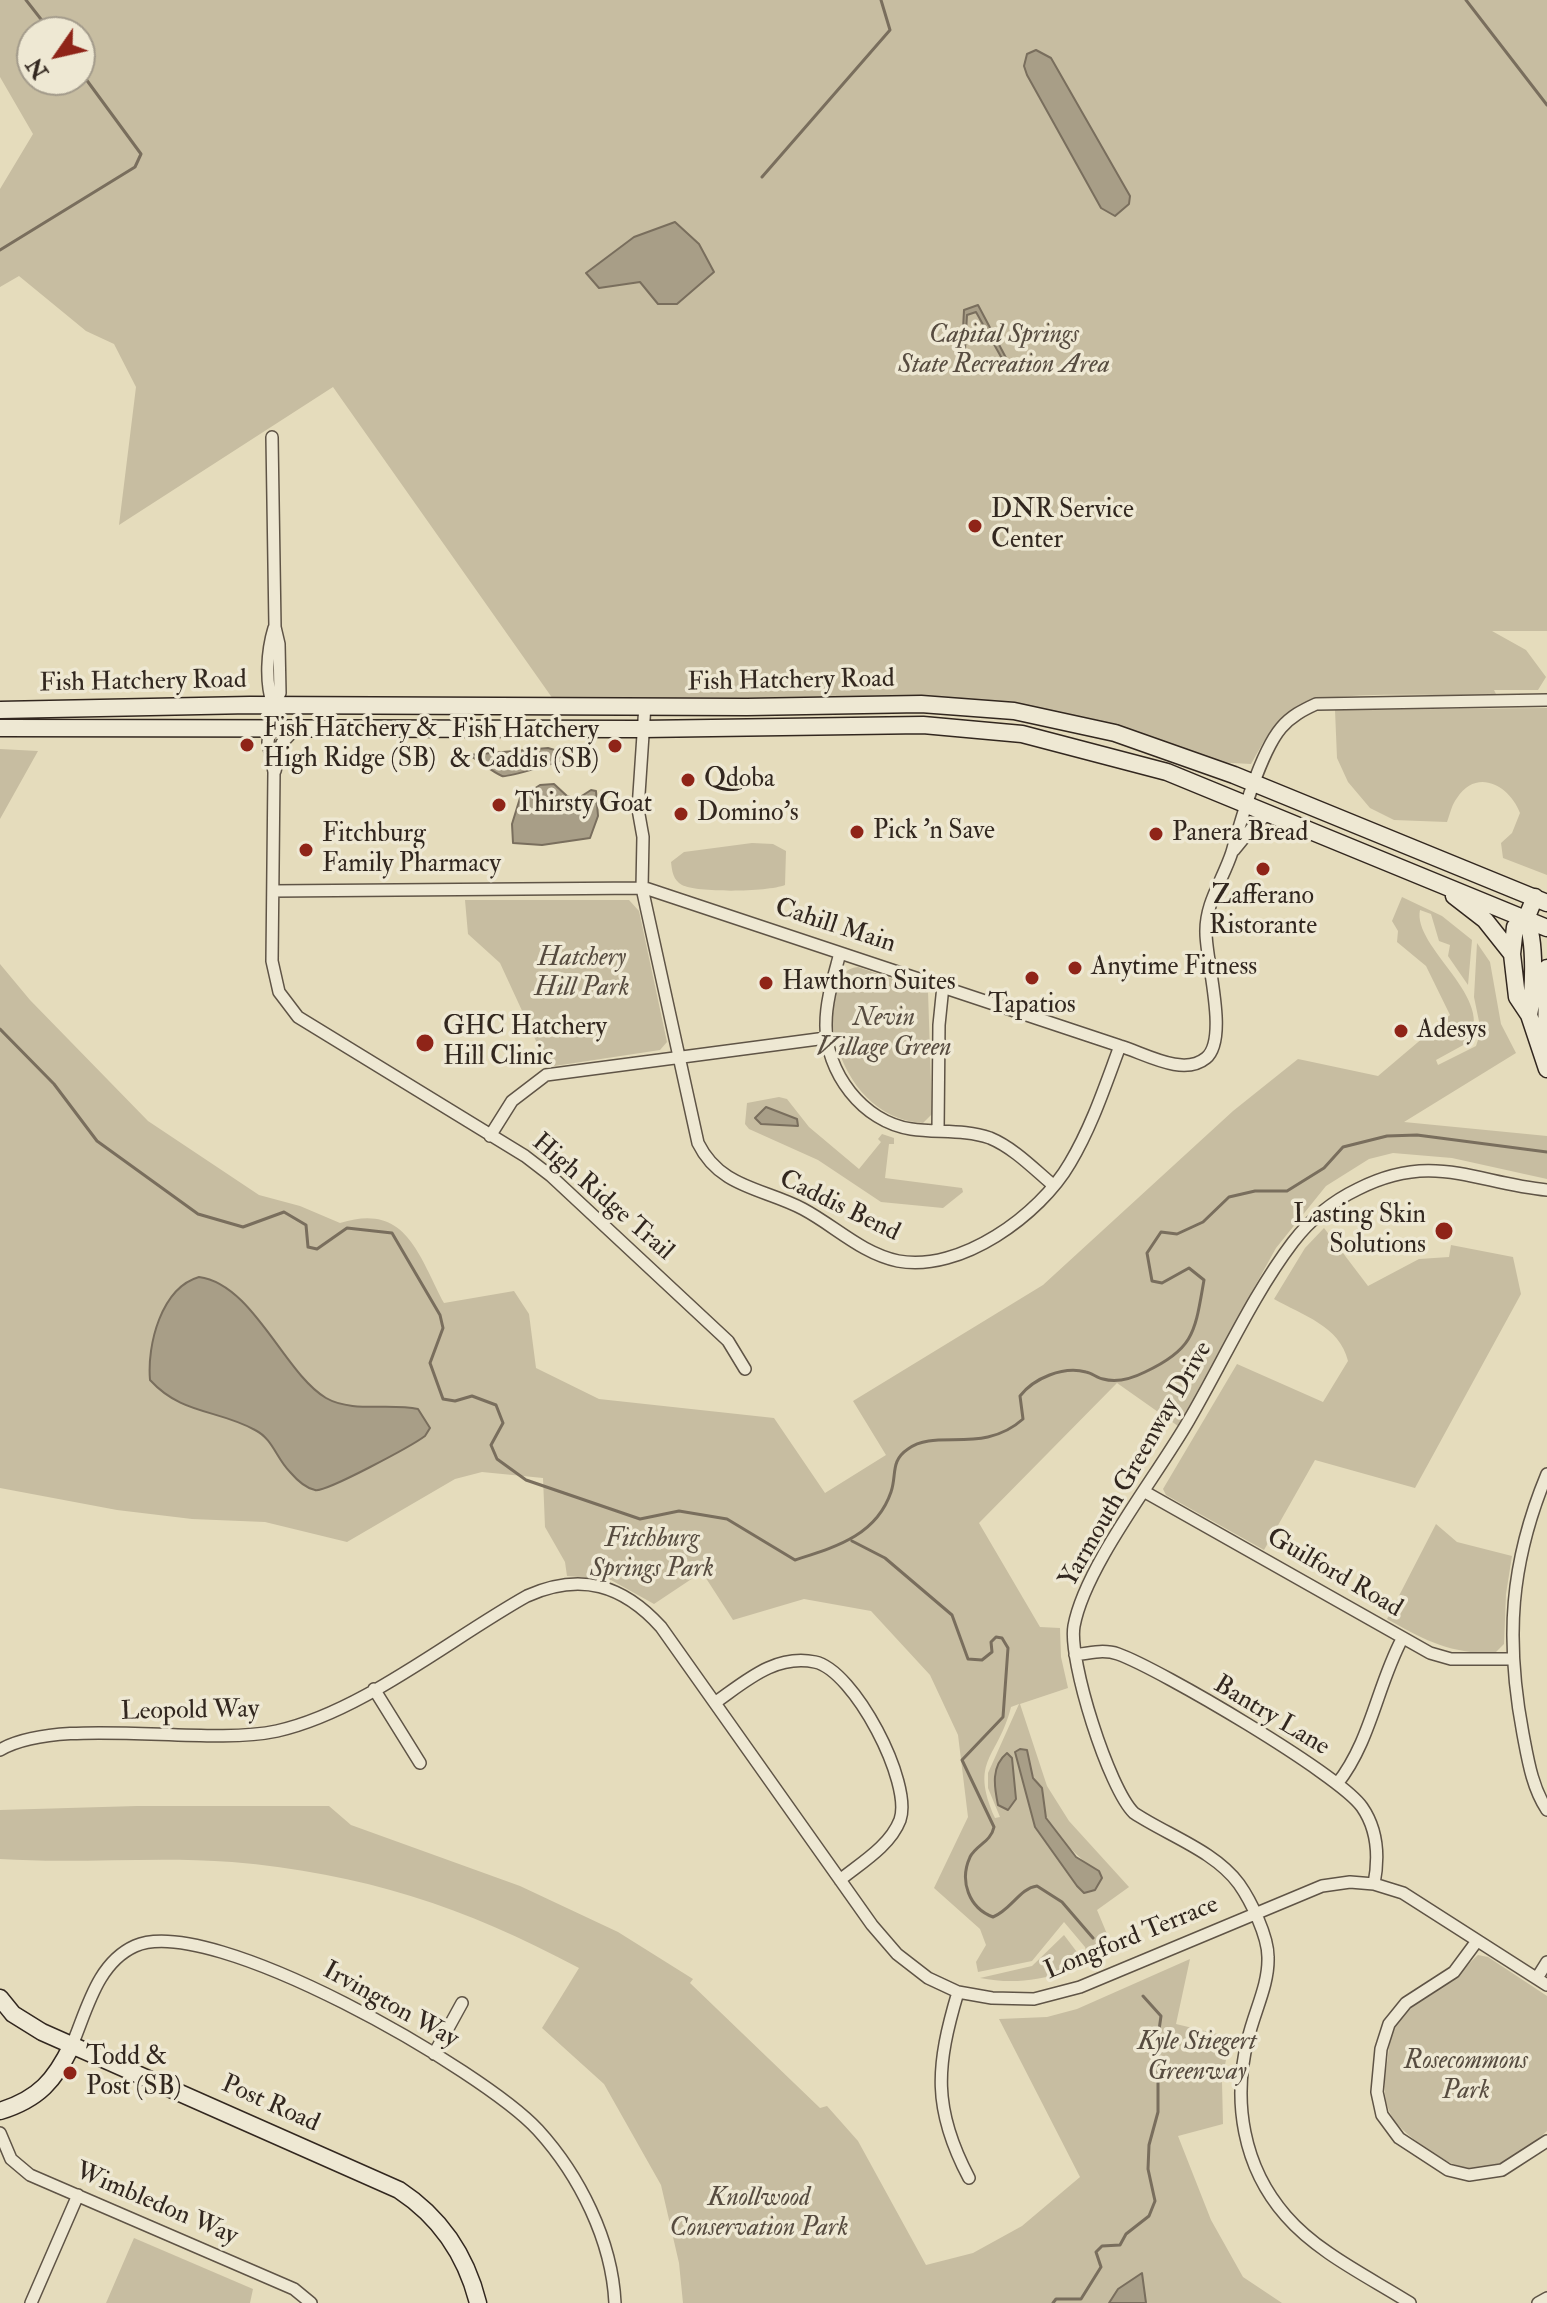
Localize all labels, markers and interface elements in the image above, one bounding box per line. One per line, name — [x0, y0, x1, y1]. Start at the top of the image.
north arrow — [16, 16, 96, 96]
text: N — [21, 52, 55, 84]
park label: Capital Springs State Recreation Area — [898, 320, 1110, 382]
place label: DNR Service Center — [991, 495, 1134, 556]
marker: DNR Service Center — [966, 517, 984, 535]
street label: Fish Hatchery Road — [687, 665, 895, 699]
street label: Fish Hatchery Road — [39, 666, 247, 700]
place label: Fish Hatchery & High Ridge (SB) — [263, 714, 438, 776]
place label: Fish Hatchery & Caddis (SB) — [450, 715, 599, 776]
marker: Fish Hatchery & High Ridge (SB) — [238, 736, 256, 754]
marker: Fish Hatchery & Caddis (SB) — [606, 737, 624, 755]
place label: Qdoba — [704, 764, 775, 796]
marker: Qdoba — [679, 771, 697, 789]
place label: Thirsty Goat — [515, 789, 652, 821]
marker: Thirsty Goat — [490, 796, 508, 814]
place label: Domino's — [697, 798, 799, 830]
marker: Domino's — [672, 805, 690, 823]
place label: Pick 'n Save — [873, 816, 995, 848]
place label: Panera Bread — [1172, 818, 1308, 850]
place label: Fitchburg Family Pharmacy — [322, 819, 501, 880]
marker: Pick 'n Save — [848, 823, 866, 841]
marker: Panera Bread — [1147, 825, 1165, 843]
marker: Fitchburg Family Pharmacy — [297, 841, 315, 859]
marker: Zafferano Ristorante — [1254, 860, 1272, 878]
place label: Zafferano Ristorante — [1209, 881, 1317, 942]
street label: Cahill Main — [771, 893, 899, 961]
park label: Hatchery Hill Park — [535, 943, 629, 1004]
place label: Anytime Fitness — [1091, 952, 1257, 984]
marker: Anytime Fitness — [1066, 959, 1084, 977]
place label: Hawthorn Suites — [782, 967, 956, 999]
marker: Tapatios — [1023, 969, 1041, 987]
marker: Hawthorn Suites — [757, 974, 775, 992]
place label: Tapatios — [988, 990, 1076, 1022]
park label: Nevin Village Green — [816, 1003, 952, 1064]
place label: GHC Hatchery Hill Clinic — [443, 1012, 607, 1074]
place label: Adesys — [1417, 1015, 1486, 1047]
marker: Adesys — [1392, 1022, 1410, 1040]
marker: GHC Hatchery Hill Clinic — [414, 1032, 436, 1054]
street label: High Ridge Trail — [525, 1128, 679, 1268]
street label: Caddis Bend — [773, 1164, 905, 1250]
place label: Lasting Skin Solutions — [1293, 1200, 1426, 1262]
marker: Lasting Skin Solutions — [1433, 1220, 1455, 1242]
street label: Yarmouth Greenway Drive — [1054, 1337, 1220, 1593]
street label: Guilford Road — [1260, 1523, 1408, 1625]
park label: Fitchburg Springs Park — [590, 1524, 714, 1586]
street label: Bantry Lane — [1207, 1670, 1335, 1764]
street label: Leopold Way — [120, 1695, 260, 1729]
street label: Longford Terrace — [1041, 1890, 1223, 1988]
street label: Irvington Way — [317, 1956, 463, 2056]
park label: Kyle Stiegert Greenway — [1137, 2027, 1257, 2088]
place label: Todd & Post (SB) — [86, 2042, 181, 2104]
park label: Rosecommons Park — [1404, 2046, 1528, 2108]
marker: Todd & Post (SB) — [61, 2064, 79, 2082]
street label: Post Road — [216, 2070, 324, 2140]
street label: Wimbledon Way — [70, 2157, 242, 2253]
park label: Knollwood Conservation Park — [669, 2183, 849, 2244]

